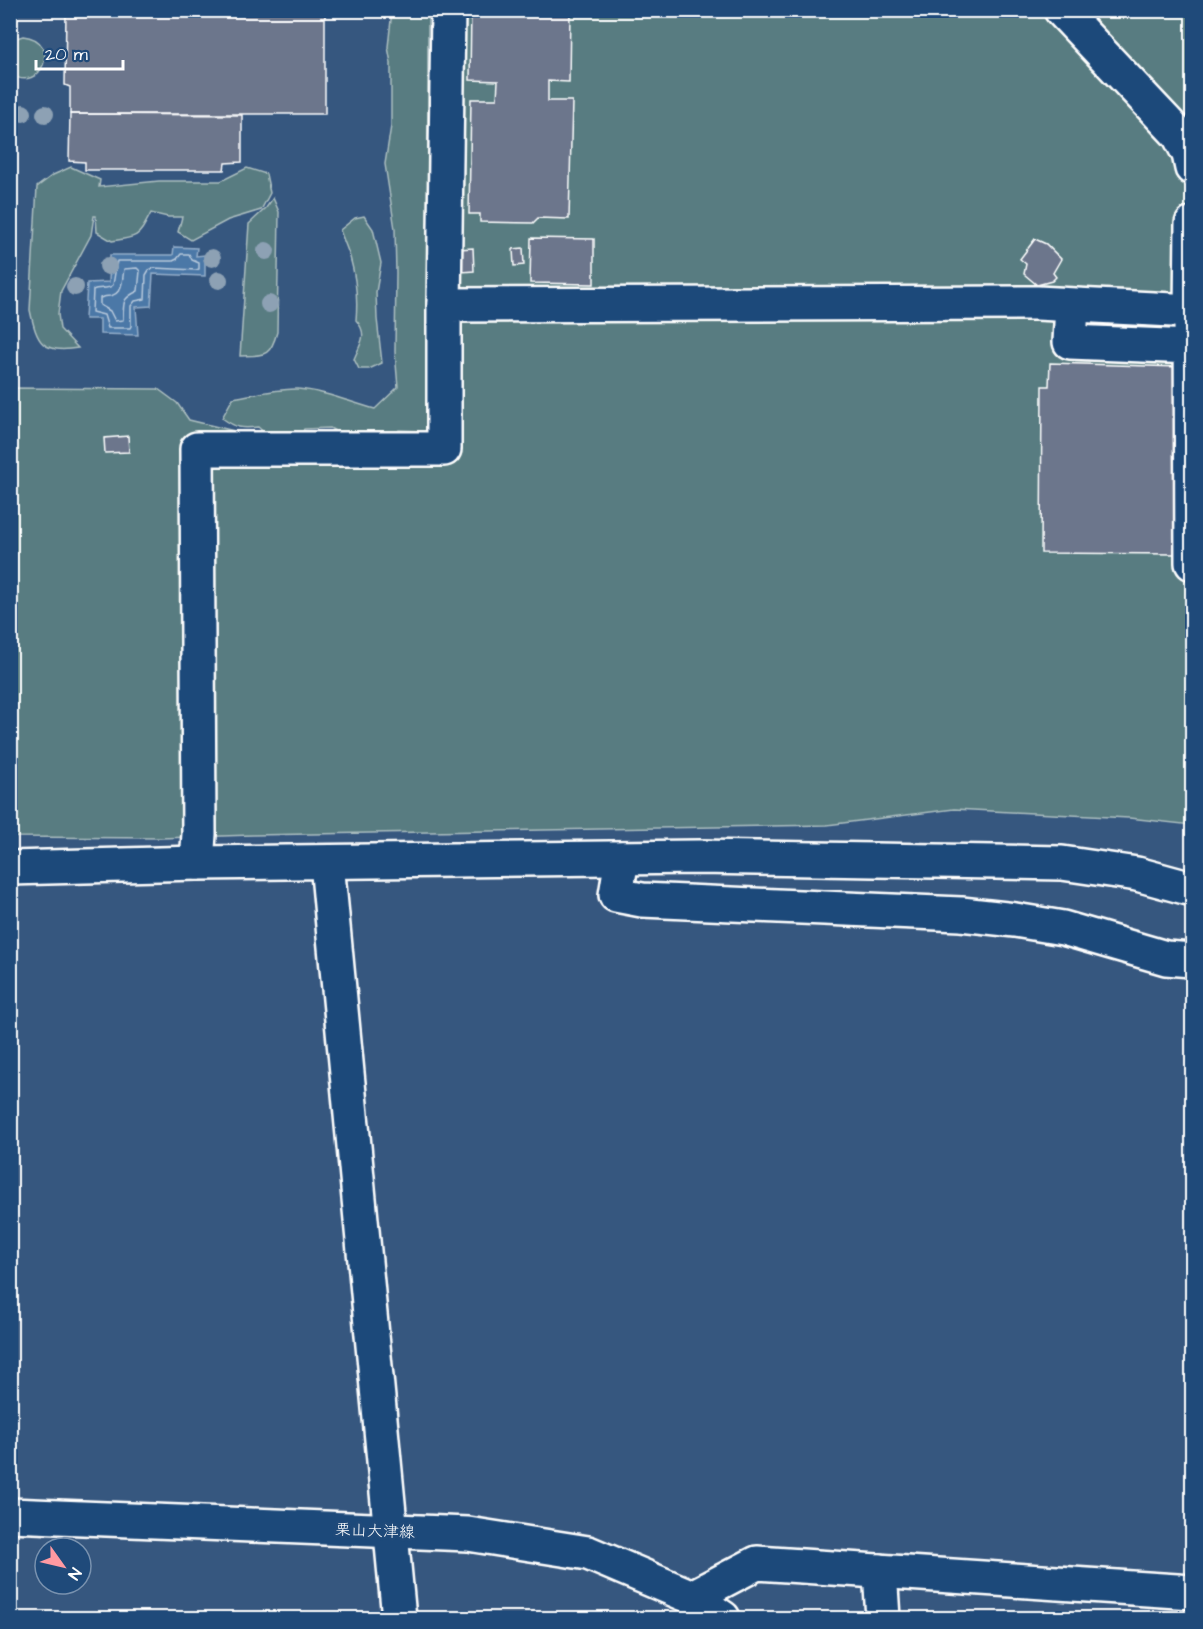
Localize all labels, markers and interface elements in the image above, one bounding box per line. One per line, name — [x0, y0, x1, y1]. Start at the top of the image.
scale bar — [36, 33, 123, 71]
text: 20 m — [45, 42, 88, 67]
street label: 栗山大津線 — [335, 1519, 415, 1543]
north arrow — [33, 1536, 93, 1596]
text: N — [63, 1564, 87, 1584]

